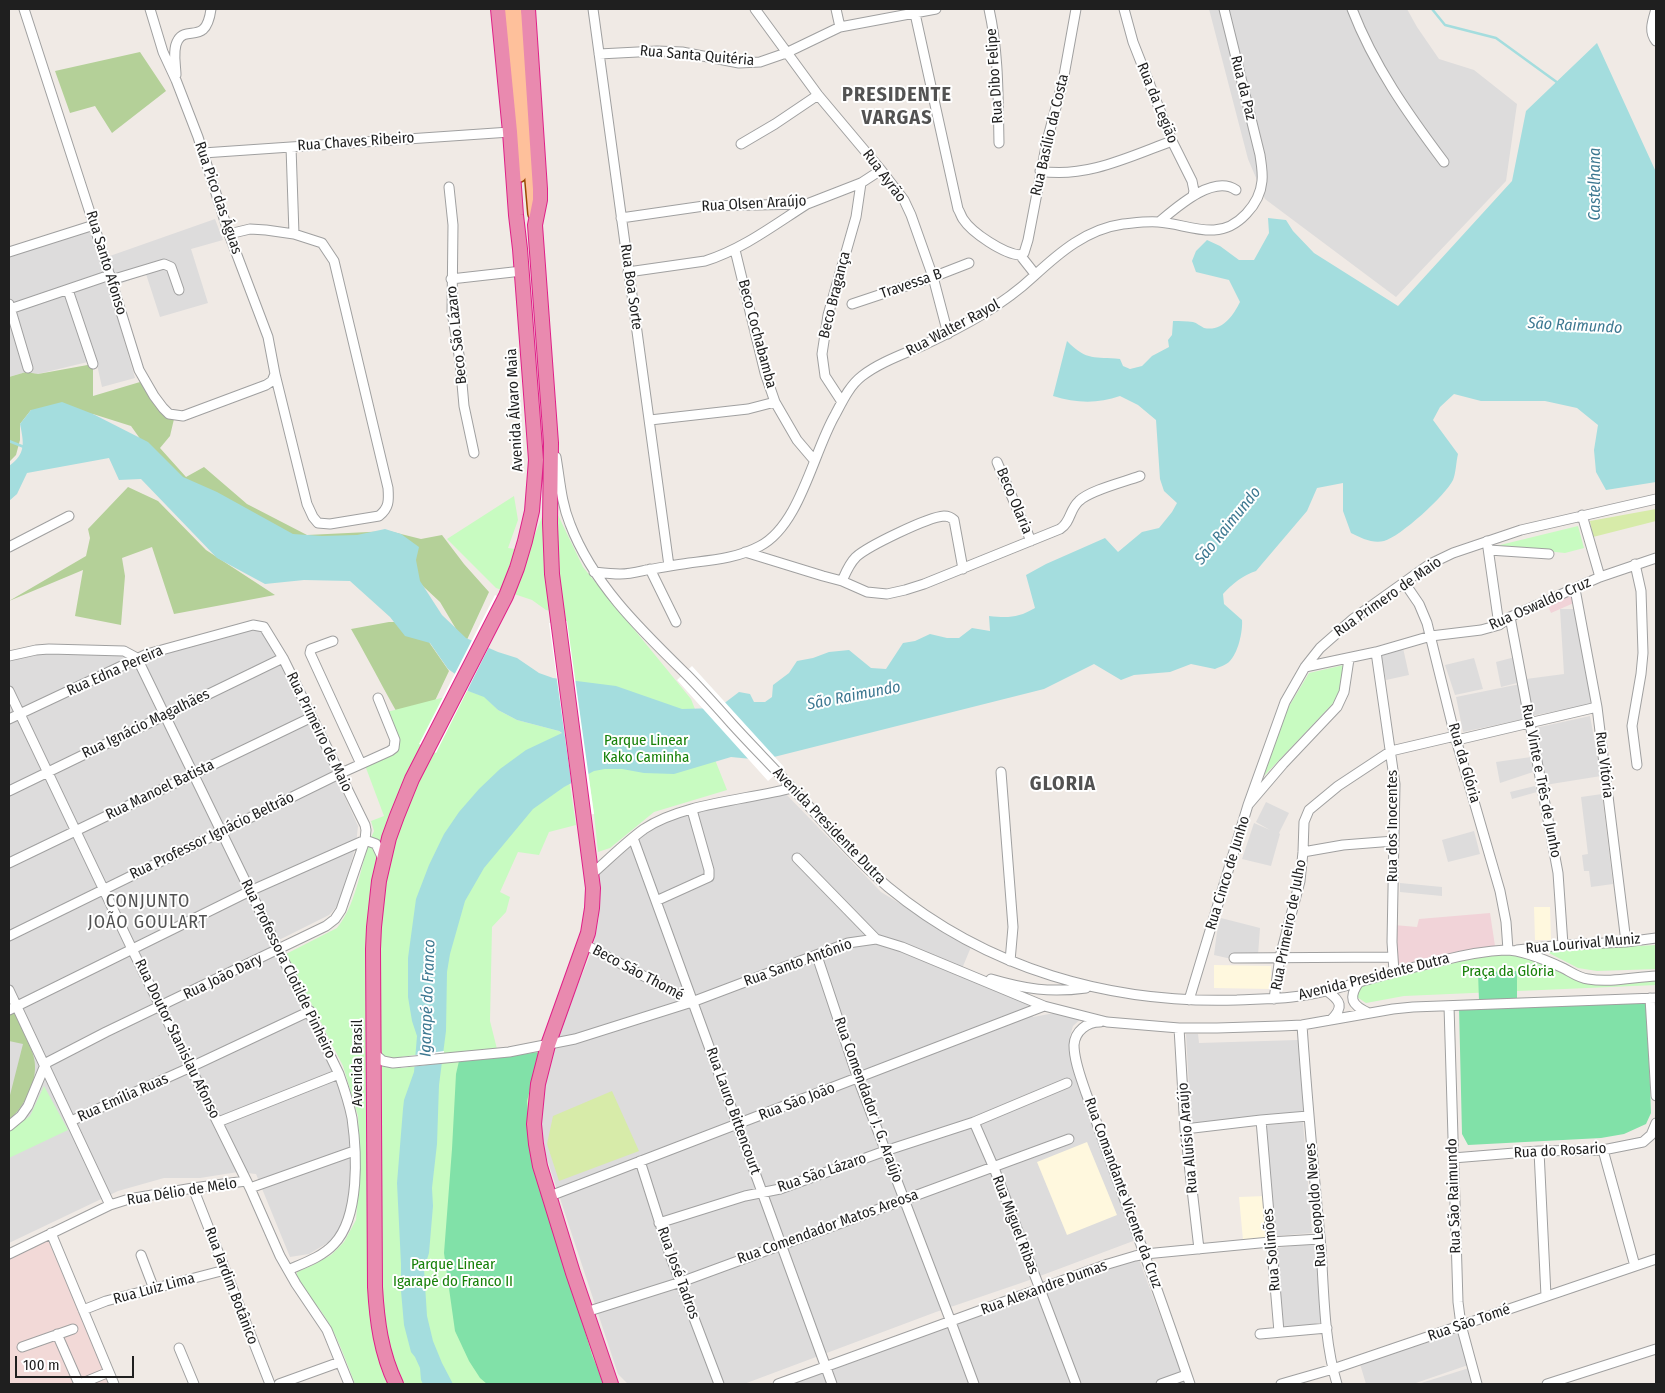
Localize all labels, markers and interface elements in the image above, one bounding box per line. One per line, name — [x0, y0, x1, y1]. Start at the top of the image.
street label: Rua Dibo Felipe — [983, 28, 1007, 124]
street label: Rua Santa Quitéria — [639, 42, 755, 70]
street label: Rua da Paz — [1226, 54, 1260, 122]
street label: Rua da Legião — [1133, 60, 1181, 146]
street label: Rua Basílio da Costa — [1027, 72, 1073, 198]
district label: PRESIDENTE VARGAS — [841, 83, 953, 130]
street label: Rua Chaves Ribeiro — [297, 129, 415, 155]
street label: Rua Pico das Águas — [190, 139, 246, 257]
street label: Rua Ayrão — [858, 146, 910, 206]
water label: Castelhana — [1586, 148, 1606, 220]
street label: Rua Olsen Araújo — [701, 192, 807, 216]
street label: Rua Santo Afonso — [82, 209, 130, 317]
street label: Rua Boa Sorte — [616, 243, 646, 331]
street label: Beco Bragança — [816, 250, 854, 340]
street label: Travessa B — [878, 265, 944, 303]
street label: Beco Cochabamba — [734, 278, 780, 390]
street label: Beco São Lázaro — [443, 285, 471, 385]
street label: Rua Walter Rayol — [903, 296, 1003, 360]
water label: São Raimundo — [1527, 314, 1623, 338]
street label: Avenida Álvaro Maia — [503, 348, 527, 472]
street label: Beco Olaria — [992, 465, 1036, 537]
water label: São Raimundo — [1191, 483, 1265, 569]
street label: Rua Primero de Maio — [1331, 553, 1445, 641]
street label: Rua Oswaldo Cruz — [1486, 574, 1594, 634]
street label: Rua Edna Pereira — [64, 642, 166, 700]
street label: Rua Primeiro de Maio — [282, 669, 356, 795]
water label: São Raimundo — [806, 678, 902, 714]
street label: Rua Ignácio Magalhães — [79, 685, 213, 763]
street label: Rua Vinte e Três de Junho — [1517, 703, 1565, 859]
street label: Rua da Glória — [1444, 721, 1484, 805]
street label: Rua Vitória — [1591, 731, 1617, 799]
park label: Parque Linear Kako Caminha — [603, 732, 689, 767]
street label: Rua Manoel Batista — [103, 756, 217, 824]
street label: Avenida Presidente Dutra — [769, 764, 889, 888]
street label: Rua dos Inocentes — [1384, 770, 1402, 882]
district label: GLORIA — [1029, 772, 1097, 796]
street label: Rua Professor Ignácio Beltrão — [127, 788, 297, 884]
street label: Rua Cinco de Junho — [1202, 814, 1254, 932]
street label: Rua Primeiro de Julho — [1267, 858, 1311, 992]
street label: Rua Professora Clotilde Pinheiro — [237, 876, 339, 1062]
district label: CONJUNTO JOÃO GOULART — [86, 891, 210, 934]
street label: Rua Lourival Muniz — [1525, 930, 1641, 958]
street label: Rua Santo Antônio — [742, 935, 854, 991]
water label: Igarapé do Franco — [416, 939, 440, 1057]
street label: Beco São Thomé — [589, 941, 687, 1005]
street label: Rua João Dary — [181, 950, 265, 1004]
street label: Avenida Presidente Dutra — [1297, 950, 1451, 1004]
street label: Rua Doutor Stanislau Afonso — [130, 956, 224, 1122]
park label: Praça da Glória — [1462, 963, 1554, 981]
street label: Rua Comendador J. G. Araújo — [830, 1015, 906, 1185]
street label: Avenida Brasil — [349, 1020, 367, 1106]
street label: Rua Lauro Bittencourt — [702, 1045, 764, 1177]
street label: Rua Emília Ruas — [75, 1070, 171, 1126]
street label: Rua São João — [756, 1079, 838, 1125]
street label: Rua Aluísio Araújo — [1174, 1082, 1202, 1194]
street label: Rua Comandante Vicente da Cruz — [1080, 1095, 1166, 1291]
street label: Rua São Raimundo — [1443, 1138, 1465, 1254]
street label: Rua do Rosario — [1513, 1140, 1607, 1162]
street label: Rua Leopoldo Neves — [1302, 1142, 1330, 1268]
street label: Rua São Lázaro — [775, 1149, 869, 1197]
street label: Rua Miguel Ribas — [988, 1173, 1042, 1277]
street label: Rua Délio de Melo — [126, 1174, 238, 1210]
street label: Rua Comendador Matos Areosa — [735, 1186, 921, 1268]
street label: Rua Solimões — [1259, 1208, 1285, 1292]
street label: Rua José Tadros — [653, 1224, 703, 1322]
street label: Rua Jardim Botânico — [200, 1225, 262, 1347]
park label: Parque Linear Igarapé do Franco II — [393, 1256, 513, 1291]
street label: Rua Alexandre Dumas — [978, 1257, 1110, 1319]
street label: Rua Luiz Lima — [111, 1269, 197, 1309]
street label: Rua São Tomé — [1425, 1300, 1513, 1346]
scale bar — [18, 1346, 136, 1378]
text: 100 m — [23, 1356, 60, 1374]

